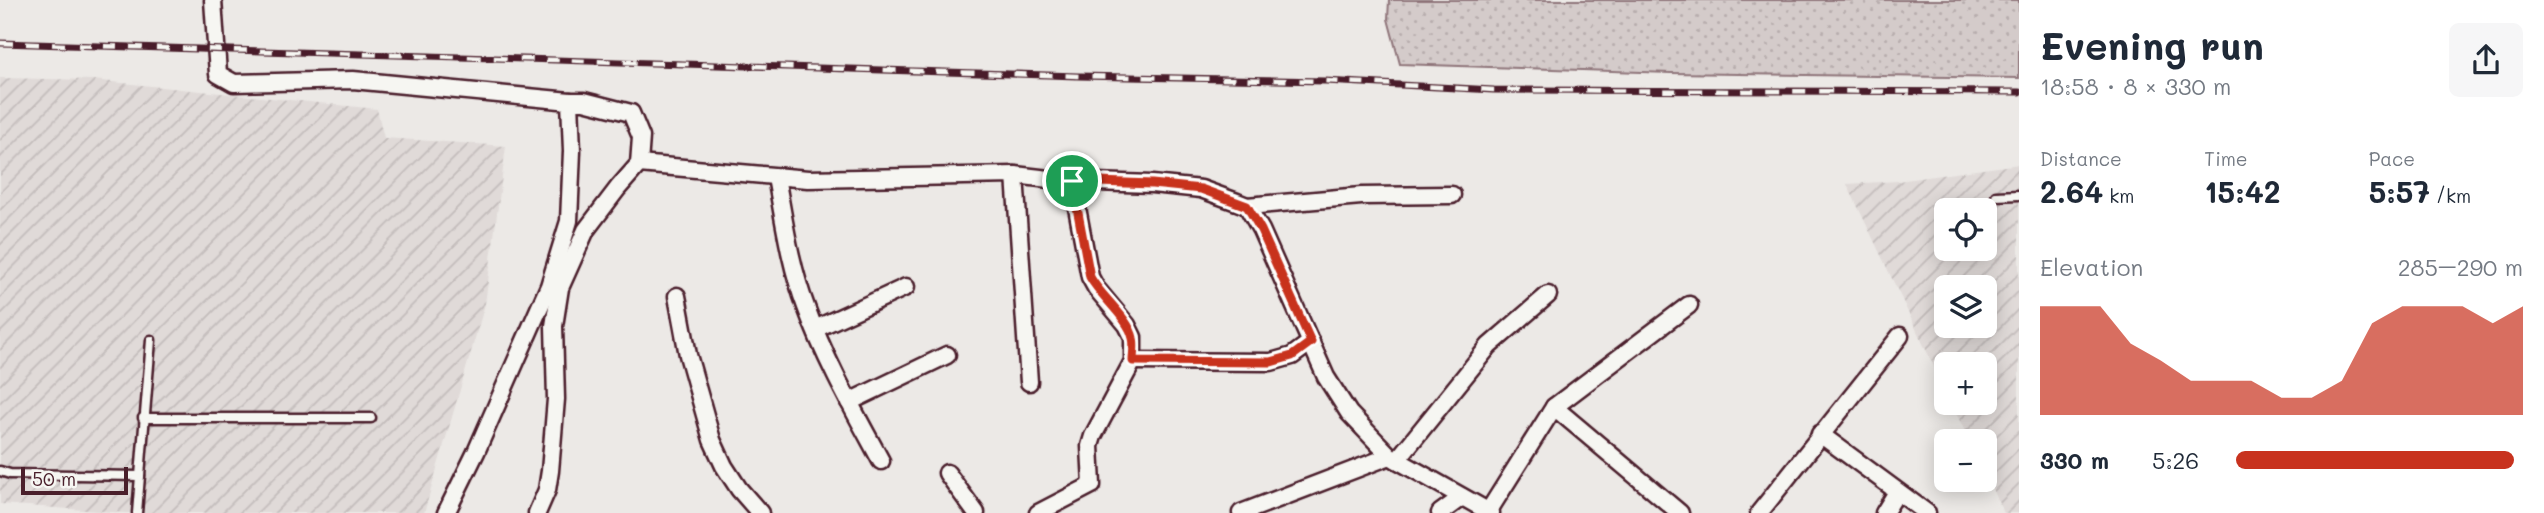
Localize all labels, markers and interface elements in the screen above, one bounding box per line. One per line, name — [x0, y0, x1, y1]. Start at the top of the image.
text: Evening run — [2040, 20, 2264, 70]
button: share — [2449, 23, 2523, 97]
text: 18:58 · 8 × 330 m — [2040, 71, 2231, 101]
text: Distance — [2040, 146, 2122, 171]
text: Time — [2204, 146, 2248, 171]
text: Pace — [2369, 146, 2415, 171]
pin — [1042, 151, 1102, 211]
icon: arrive — [1053, 162, 1091, 200]
text: 2.64 — [2040, 171, 2103, 211]
text: 15:42 — [2204, 171, 2280, 211]
text: 5:57 — [2369, 171, 2430, 211]
text: km — [2103, 183, 2135, 208]
text: /km — [2430, 183, 2471, 208]
map controls — [1934, 198, 1997, 492]
button: locate — [1934, 198, 1997, 261]
text: Elevation — [2040, 252, 2143, 282]
text: 285–290 m — [2398, 252, 2523, 282]
button: layers — [1934, 275, 1997, 338]
button: + — [1934, 352, 1997, 415]
button: − — [1934, 429, 1997, 492]
text: 330 m — [2040, 445, 2109, 475]
text: 5:26 — [2152, 445, 2199, 475]
scale bar — [21, 464, 128, 496]
text: 50 m — [32, 466, 76, 491]

